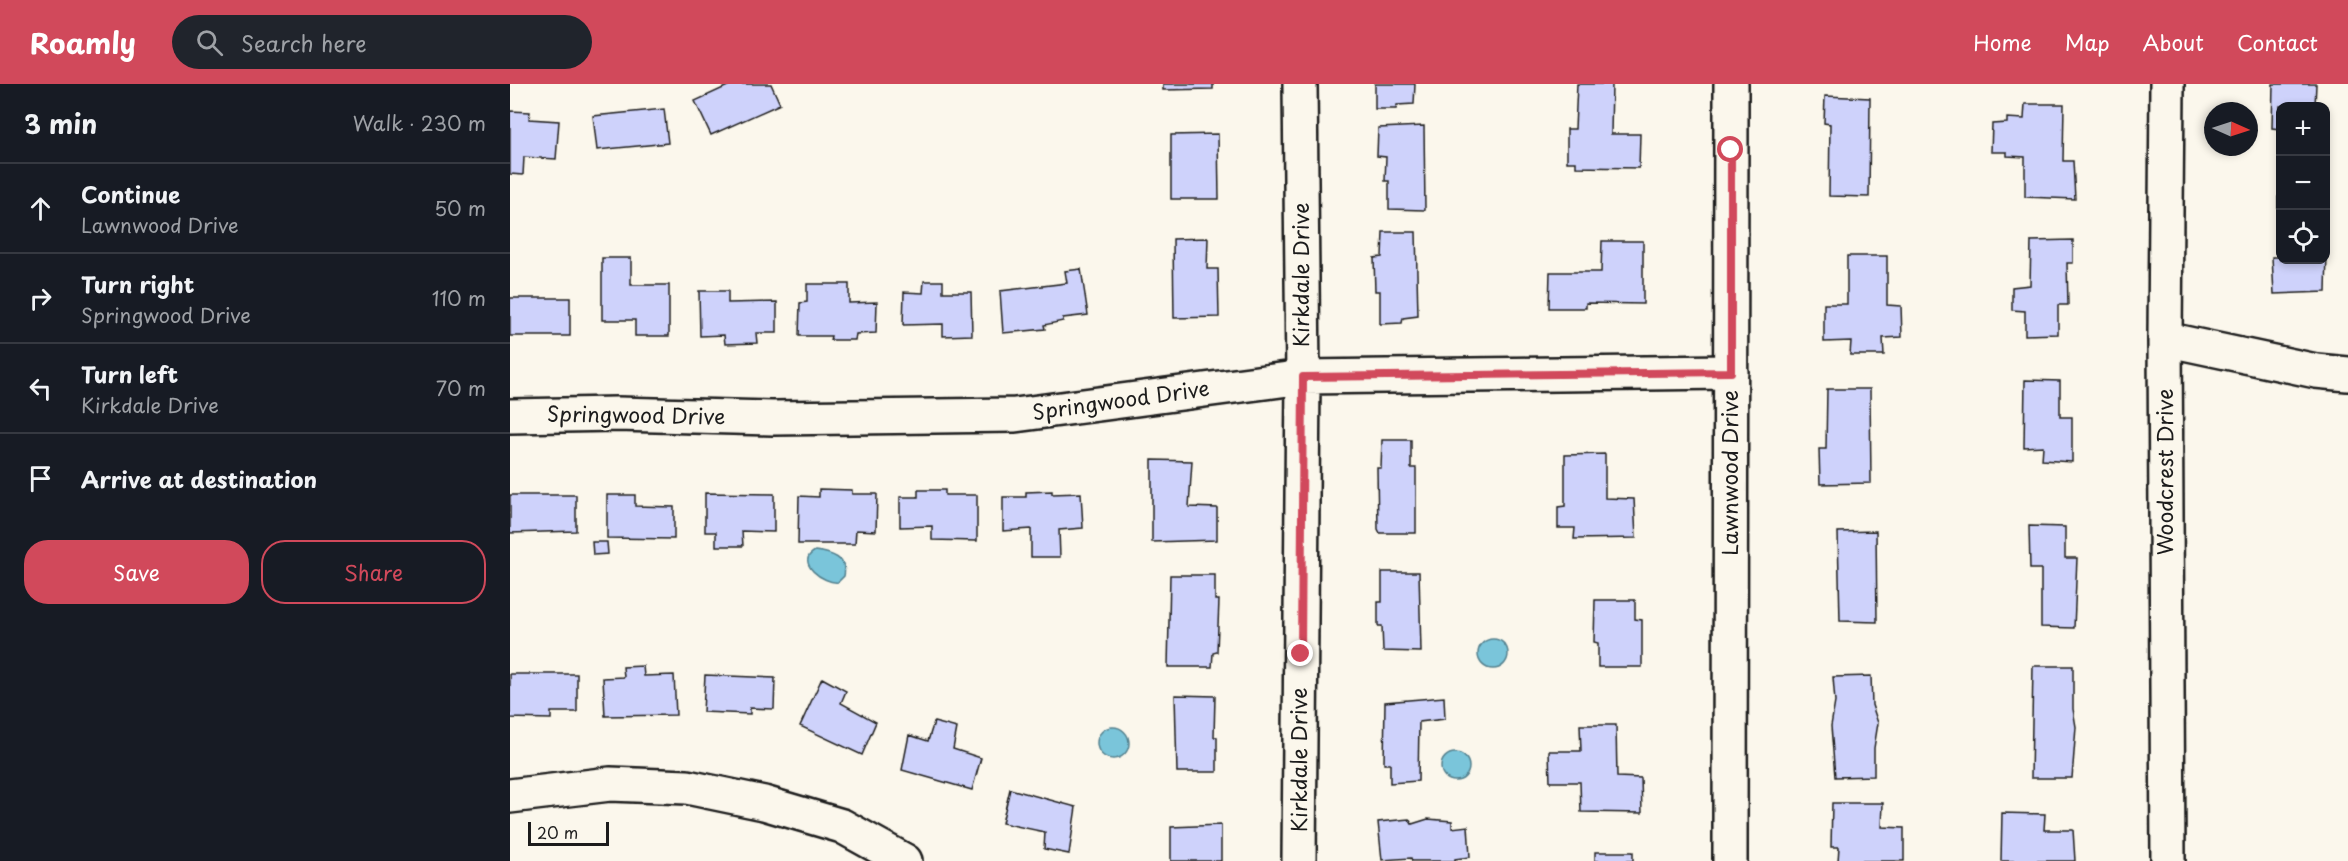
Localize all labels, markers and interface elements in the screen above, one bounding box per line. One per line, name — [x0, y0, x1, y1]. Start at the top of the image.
search box — [172, 15, 592, 69]
text: Roamly — [30, 21, 136, 64]
icon: search — [193, 26, 226, 59]
text: Search here — [241, 26, 367, 59]
text: Home — [1973, 26, 2032, 58]
text: Map — [2065, 26, 2110, 58]
text: About — [2143, 26, 2204, 58]
text: Contact — [2237, 26, 2318, 58]
north arrow — [2204, 102, 2258, 156]
map controls — [2276, 102, 2330, 264]
button: + — [2276, 102, 2330, 156]
text: 3 min — [24, 104, 97, 143]
text: Walk · 230 m — [353, 108, 486, 138]
route start — [1717, 136, 1743, 162]
button: − — [2276, 156, 2330, 210]
text: Continue — [81, 177, 180, 210]
icon: ahead — [24, 192, 57, 225]
text: 50 m — [434, 193, 486, 223]
street label: Kirkdale Drive — [1284, 203, 1316, 347]
text: Lawnwood Drive — [81, 210, 239, 240]
button: locate — [2276, 210, 2330, 264]
text: Turn right — [81, 267, 194, 300]
icon: right — [24, 282, 57, 315]
text: 110 m — [432, 283, 486, 313]
text: Springwood Drive — [81, 300, 251, 330]
text: Turn left — [81, 357, 178, 390]
street label: Springwood Drive — [1030, 371, 1211, 427]
icon: left — [24, 372, 57, 405]
text: 70 m — [436, 373, 486, 403]
street label: Woodcrest Drive — [2148, 389, 2180, 555]
text: Kirkdale Drive — [81, 390, 219, 420]
street label: Lawnwood Drive — [1713, 390, 1745, 556]
street label: Springwood Drive — [547, 396, 726, 432]
icon: arrive — [24, 462, 57, 495]
text: Arrive at destination — [81, 462, 317, 495]
button: Save — [24, 540, 249, 604]
button: Share — [261, 540, 486, 604]
route end — [1287, 640, 1313, 666]
street label: Kirkdale Drive — [1282, 688, 1314, 832]
scale bar — [528, 819, 609, 846]
text: 20 m — [537, 820, 578, 844]

